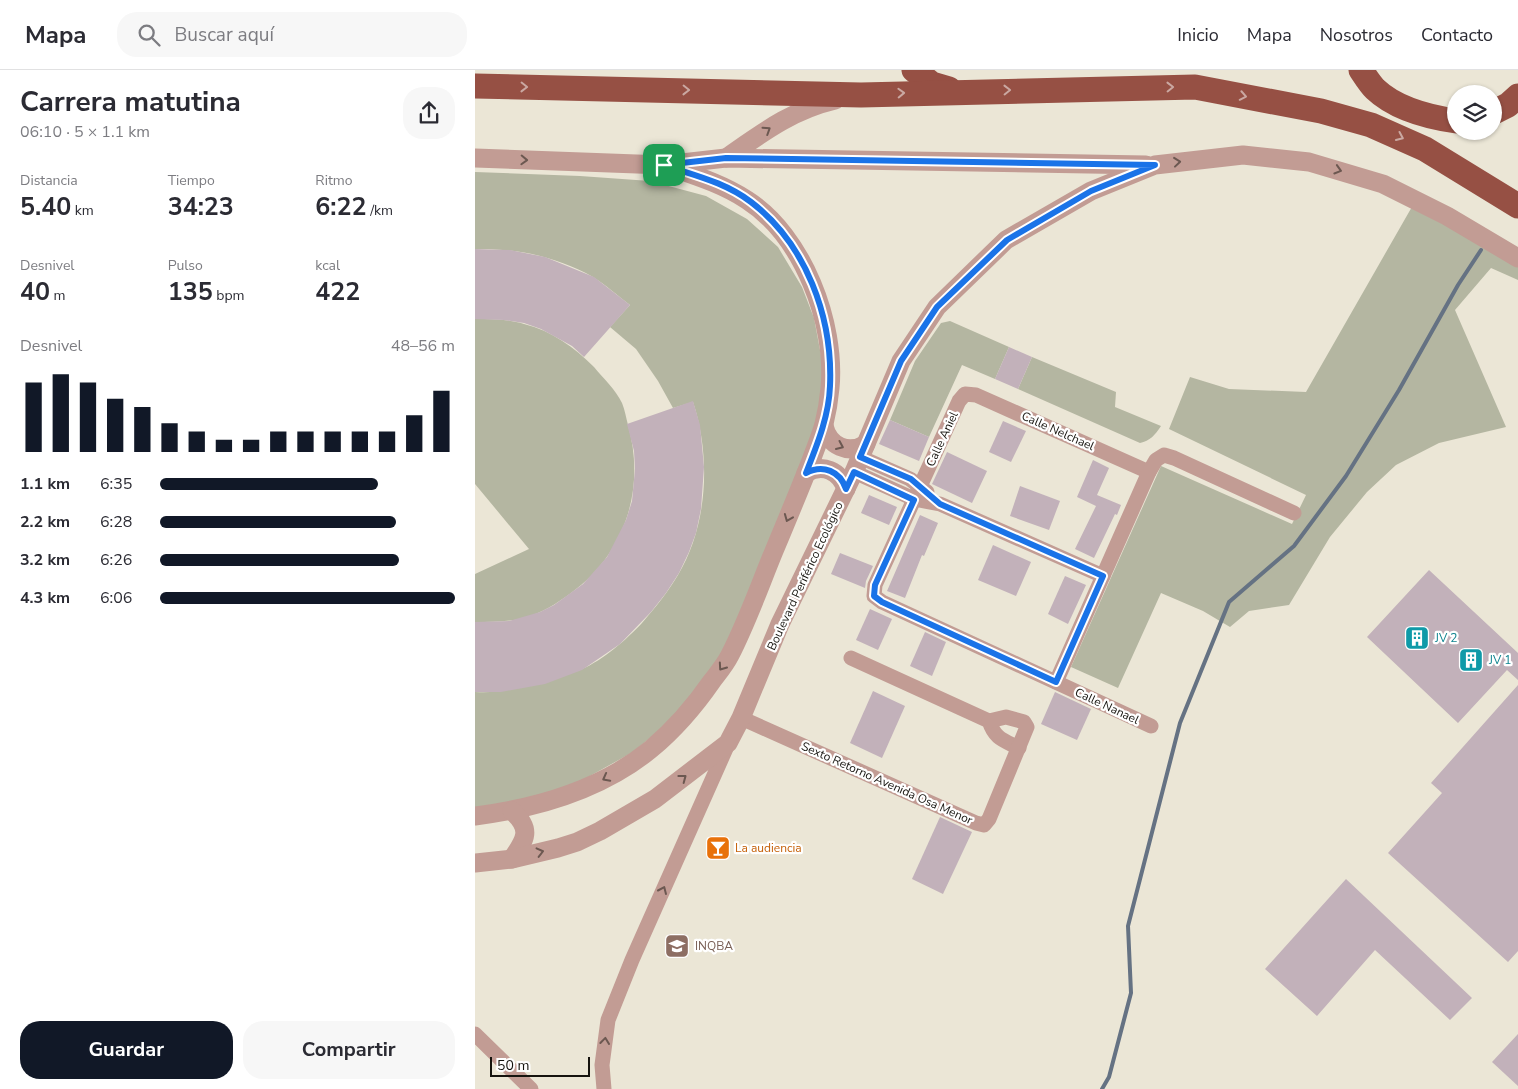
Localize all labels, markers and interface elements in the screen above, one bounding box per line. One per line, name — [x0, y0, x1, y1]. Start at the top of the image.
search box — [117, 12, 467, 57]
text: Mapa — [25, 19, 87, 51]
icon: search — [135, 21, 163, 49]
text: Buscar aquí — [175, 22, 274, 48]
text: Inicio — [1177, 23, 1219, 47]
text: Mapa — [1247, 23, 1292, 47]
text: Nosotros — [1320, 23, 1393, 47]
text: Contacto — [1421, 23, 1493, 47]
one-way arrow — [520, 82, 528, 92]
one-way arrow — [1166, 82, 1174, 92]
text: Carrera matutina — [20, 83, 241, 121]
one-way arrow — [682, 85, 690, 95]
one-way arrow — [1003, 85, 1011, 96]
map controls — [1447, 85, 1502, 140]
button: layers — [1447, 85, 1502, 140]
button: share — [403, 87, 455, 139]
one-way arrow — [897, 88, 905, 99]
one-way arrow — [1238, 91, 1247, 101]
text: 06:10 · 5 × 1.1 km — [20, 121, 150, 143]
one-way arrow — [761, 127, 771, 136]
one-way arrow — [1395, 130, 1404, 141]
pin — [643, 144, 685, 186]
icon: arrive — [650, 151, 678, 179]
one-way arrow — [520, 154, 528, 165]
one-way arrow — [1174, 157, 1182, 168]
one-way arrow — [1333, 165, 1342, 175]
text: Distancia — [20, 171, 78, 190]
text: Tiempo — [168, 171, 215, 190]
text: Ritmo — [315, 171, 353, 190]
text: 5.40 — [20, 190, 71, 224]
text: 34:23 — [168, 190, 234, 224]
text: 6:22 — [315, 190, 367, 224]
text: km — [71, 201, 94, 220]
text: /km — [367, 201, 393, 220]
text: Desnivel — [20, 256, 74, 275]
text: Pulso — [168, 256, 203, 275]
text: kcal — [315, 256, 340, 275]
text: 40 — [20, 275, 50, 309]
text: 135 — [168, 275, 213, 309]
text: 422 — [315, 275, 360, 309]
text: m — [50, 286, 66, 305]
text: bpm — [213, 286, 245, 305]
text: Desnivel — [20, 335, 82, 357]
text: 48–56 m — [391, 335, 455, 357]
street label: Calle Aniel — [922, 408, 962, 469]
street label: Calle Nelchael — [1019, 408, 1097, 454]
one-way arrow — [835, 439, 844, 450]
text: 1.1 km — [20, 473, 70, 495]
text: 6:35 — [100, 473, 132, 495]
street label: Boulevard Periférico Ecológico — [763, 499, 847, 653]
text: 2.2 km — [20, 511, 70, 533]
text: 6:28 — [100, 511, 132, 533]
one-way arrow — [783, 513, 794, 522]
text: 3.2 km — [20, 549, 70, 571]
text: 6:26 — [100, 549, 132, 571]
text: 4.3 km — [20, 587, 70, 609]
text: 6:06 — [100, 587, 132, 609]
building icon: JV 2 — [1404, 625, 1430, 651]
place label: JV 2 — [1434, 630, 1457, 646]
building icon: JV 1 — [1458, 647, 1484, 673]
place label: JV 1 — [1488, 652, 1511, 668]
one-way arrow — [719, 661, 728, 670]
street label: Calle Nanael — [1072, 684, 1142, 728]
street label: Sexto Retorno Avenida Osa Menor — [799, 738, 976, 828]
one-way arrow — [603, 772, 612, 782]
one-way arrow — [677, 775, 686, 783]
bar icon: La audiencia — [705, 835, 731, 861]
place label: La audiencia — [735, 840, 802, 856]
one-way arrow — [536, 847, 545, 858]
one-way arrow — [657, 886, 668, 895]
school or university icon: INQBA — [664, 933, 690, 959]
place label: INQBA — [695, 938, 733, 954]
button: Guardar — [20, 1021, 233, 1079]
button: Compartir — [243, 1021, 455, 1079]
one-way arrow — [599, 1036, 610, 1044]
scale bar — [490, 1054, 590, 1077]
text: 50 m — [497, 1056, 529, 1075]

